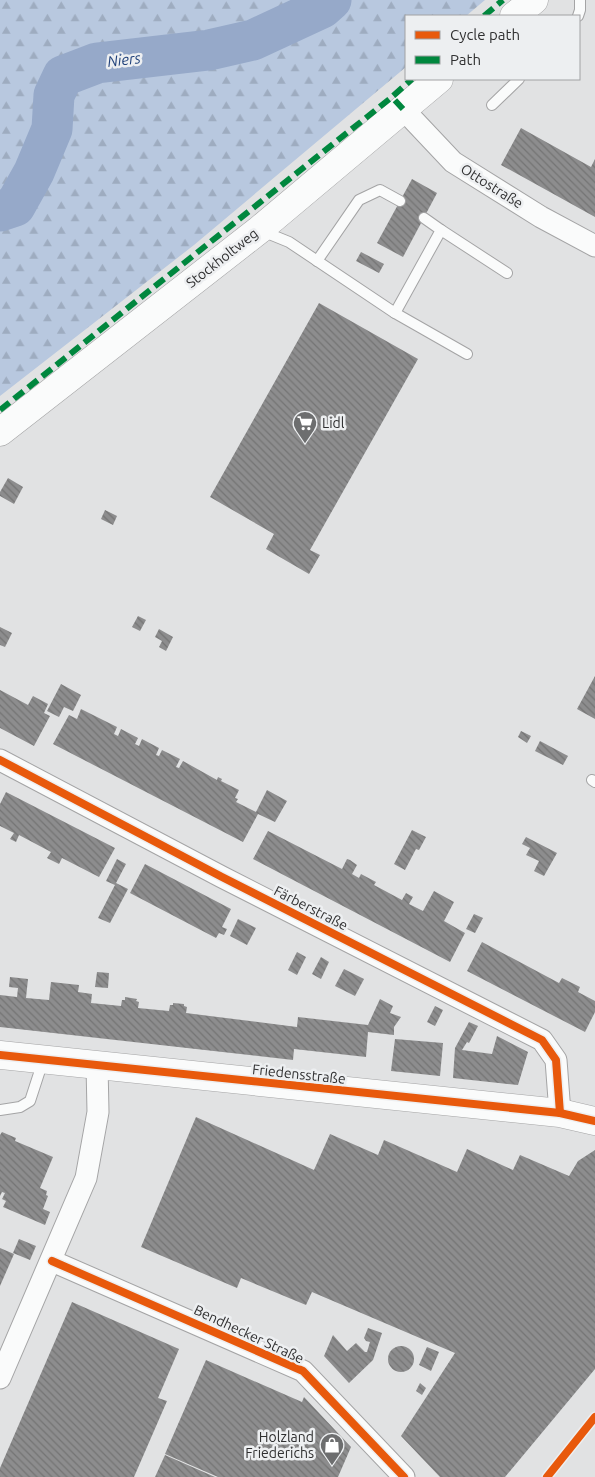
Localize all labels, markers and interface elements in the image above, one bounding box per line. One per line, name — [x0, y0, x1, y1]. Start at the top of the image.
legend — [405, 15, 580, 80]
text: Cycle path — [450, 26, 520, 43]
water label: Niers — [106, 49, 142, 70]
text: Path — [450, 51, 481, 68]
street label: Ottostraße — [458, 161, 526, 211]
street label: Stockholtweg — [183, 225, 261, 291]
supermarket icon: Lidl — [292, 410, 318, 444]
place label: Lidl — [322, 415, 345, 431]
street label: Färberstraße — [271, 883, 351, 933]
street label: Friedensstraße — [252, 1061, 346, 1087]
street label: Bendhecker Straße — [191, 1301, 307, 1367]
place label: Holzland Friederichs — [245, 1429, 314, 1461]
shop icon: Holzland Friederichs — [319, 1432, 345, 1466]

